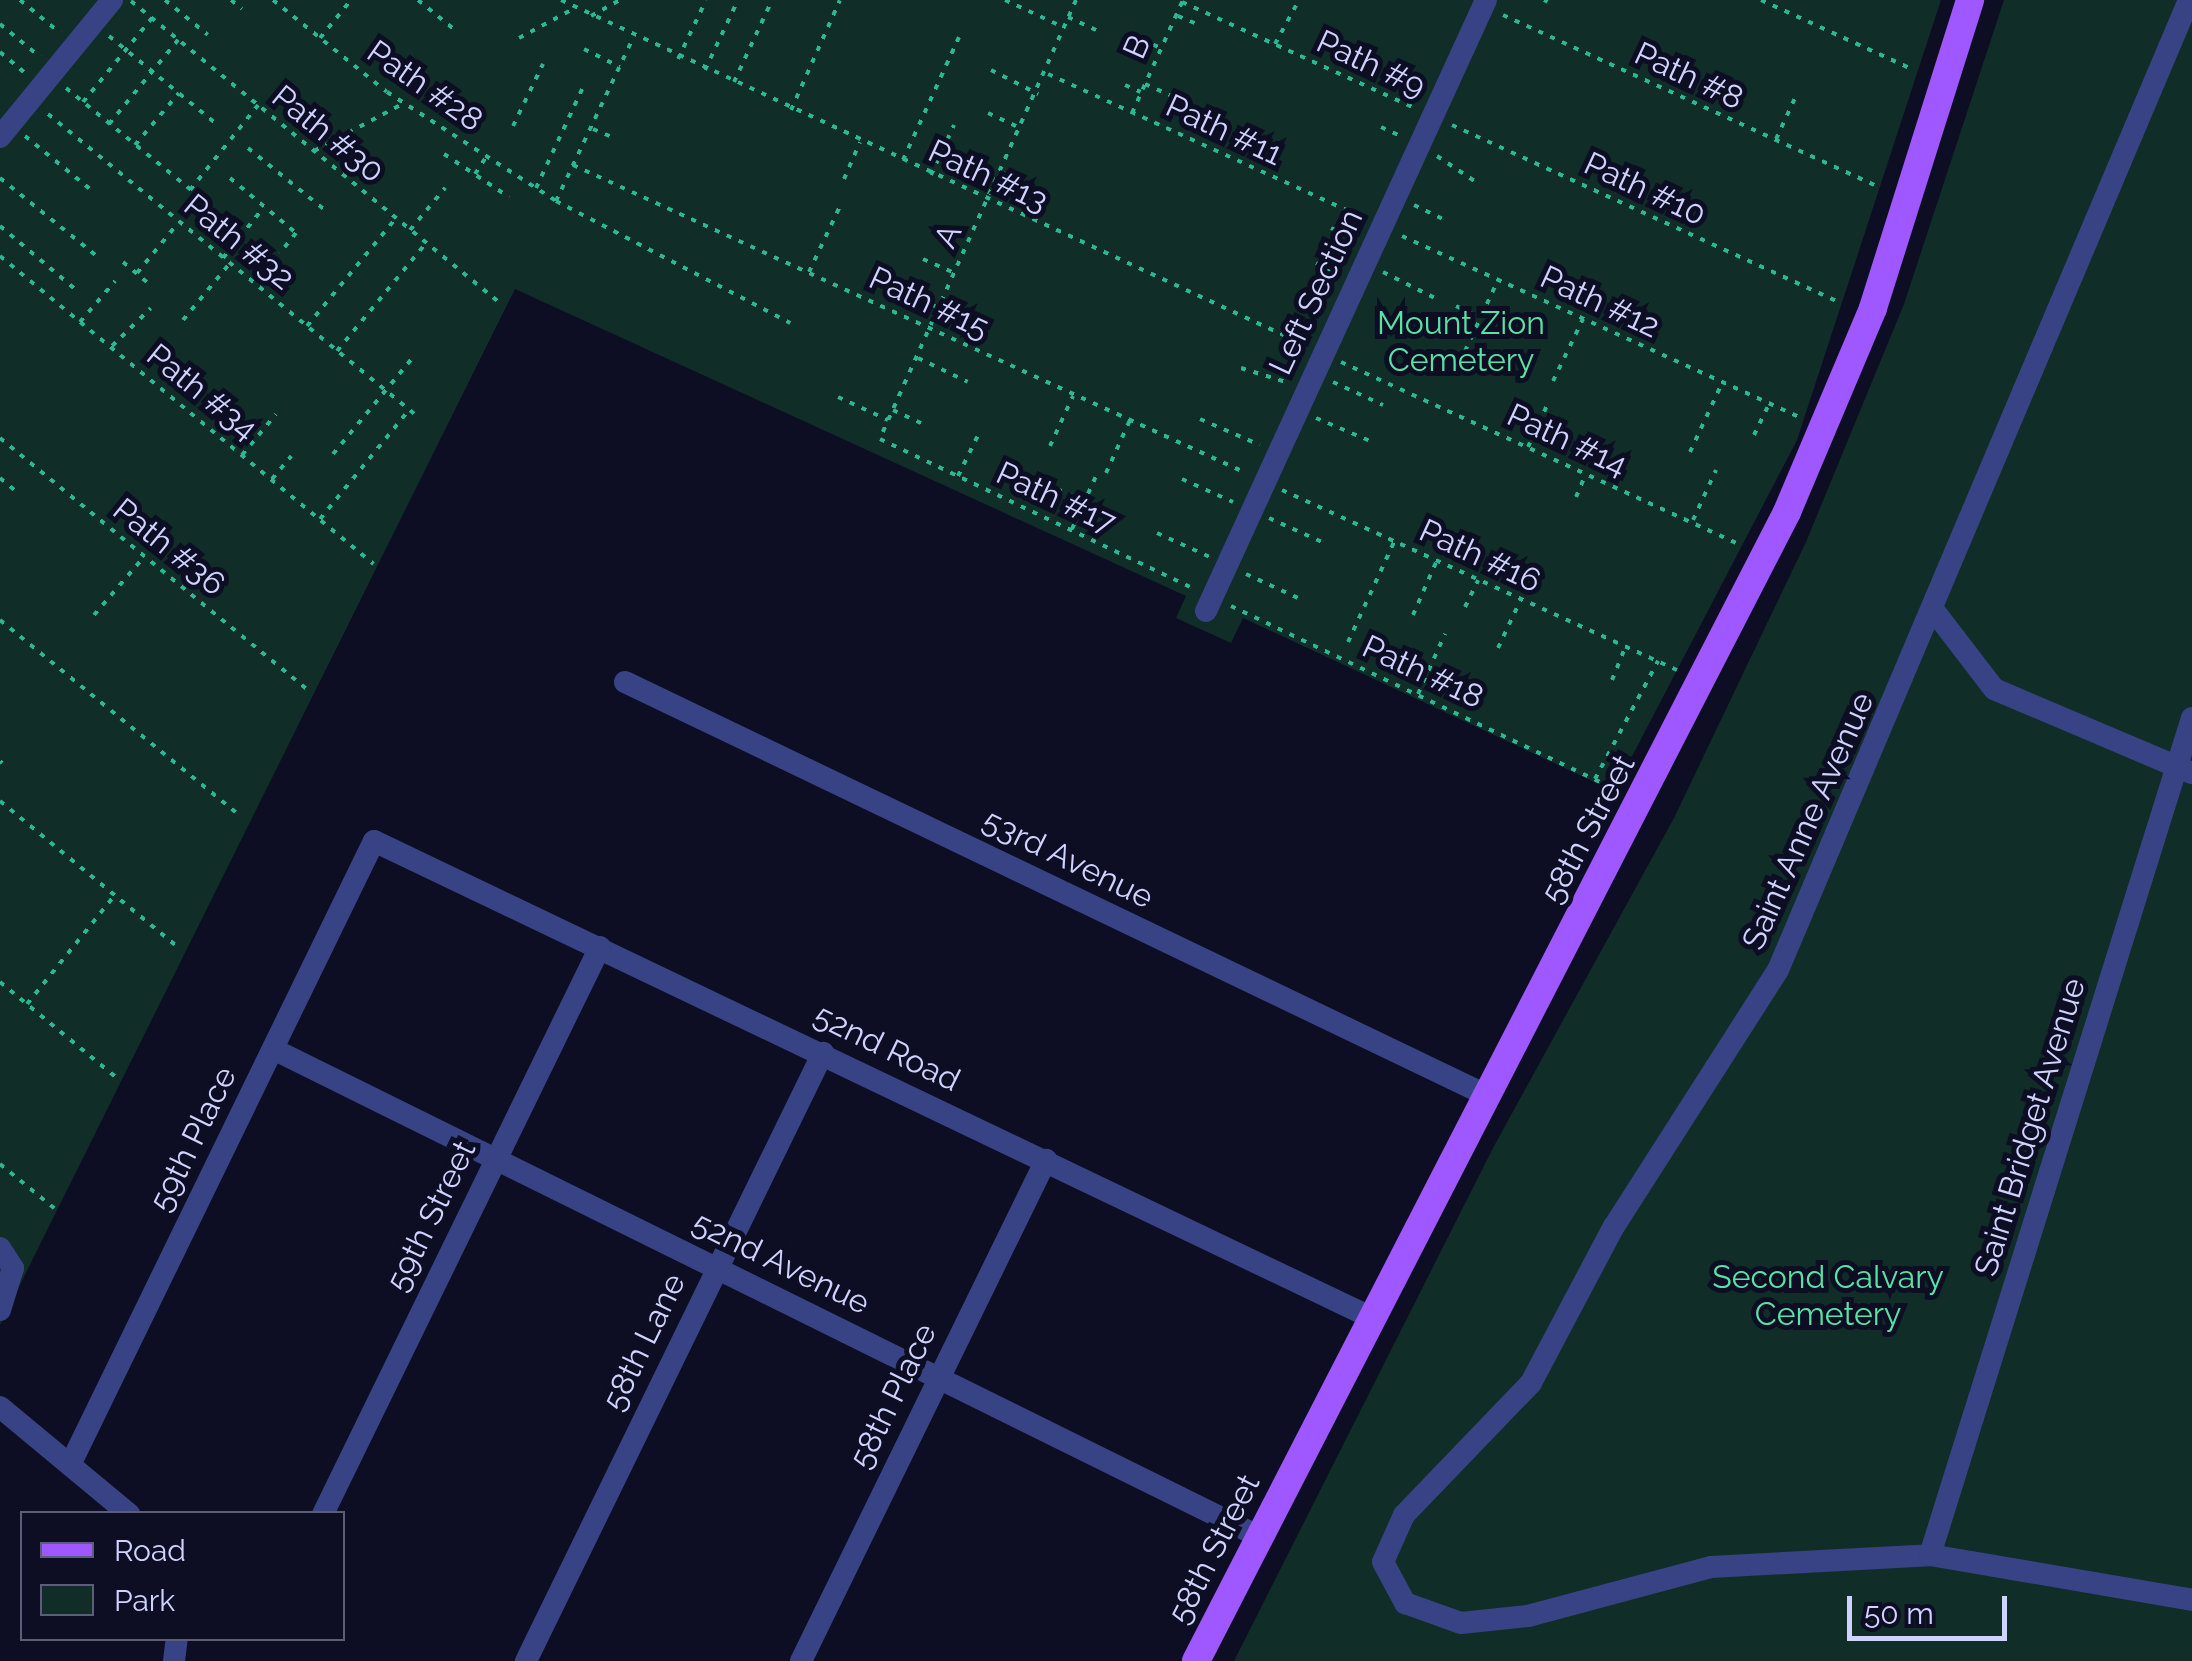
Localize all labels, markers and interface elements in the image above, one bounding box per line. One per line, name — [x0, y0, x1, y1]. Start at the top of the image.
street label: Path #9 — [1311, 22, 1431, 106]
street label: B — [1115, 29, 1159, 65]
street label: Path #28 — [360, 32, 490, 140]
street label: Path #8 — [1629, 34, 1749, 118]
street label: Path #30 — [264, 77, 392, 191]
street label: Path #11 — [1160, 86, 1288, 174]
street label: Path #13 — [922, 132, 1054, 220]
street label: Path #10 — [1578, 144, 1712, 234]
street label: Path #32 — [176, 186, 302, 298]
street label: Left Section — [1261, 203, 1371, 381]
street label: A — [926, 218, 970, 254]
street label: Path #12 — [1534, 258, 1666, 346]
street label: Path #15 — [863, 259, 995, 347]
park label: Mount Zion Cemetery — [1377, 305, 1545, 380]
street label: Path #34 — [139, 336, 265, 448]
street label: Path #14 — [1501, 396, 1633, 484]
street label: Path #17 — [990, 454, 1122, 542]
street label: Path #36 — [105, 490, 233, 604]
street label: Path #16 — [1413, 511, 1547, 601]
street label: Path #18 — [1356, 627, 1490, 717]
street label: Saint Anne Avenue — [1734, 686, 1882, 956]
street label: 58th Street — [1533, 748, 1643, 910]
street label: 53rd Avenue — [976, 801, 1160, 917]
street label: Saint Bridget Avenue — [1966, 973, 2094, 1281]
street label: 52nd Road — [808, 996, 966, 1100]
street label: 59th Place — [142, 1060, 244, 1218]
street label: 59th Street — [378, 1135, 484, 1297]
street label: 52nd Avenue — [686, 1203, 876, 1323]
park label: Second Calvary Cemetery — [1712, 1259, 1944, 1334]
street label: 58th Lane — [594, 1267, 694, 1417]
street label: 58th Place — [842, 1317, 944, 1475]
street label: 58th Street — [1160, 1468, 1268, 1630]
legend — [20, 1511, 345, 1641]
text: Road — [114, 1533, 186, 1568]
scale bar — [1852, 1576, 2012, 1638]
text: Park — [114, 1583, 175, 1618]
text: 50 m — [1864, 1596, 1934, 1631]

